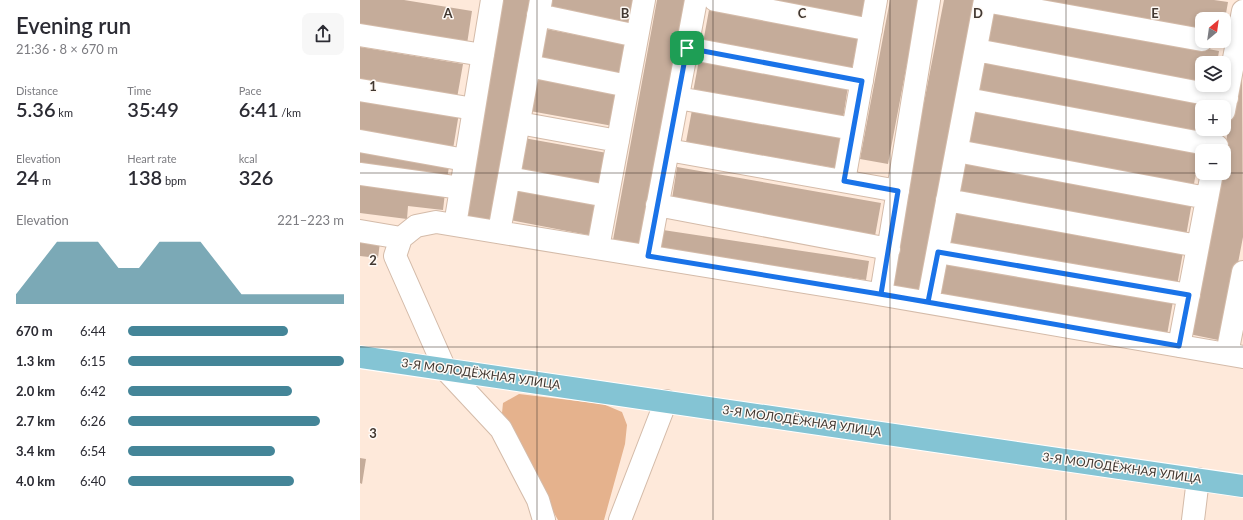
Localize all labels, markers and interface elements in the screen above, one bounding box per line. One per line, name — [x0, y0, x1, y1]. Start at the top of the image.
text: A — [442, 5, 453, 21]
text: B — [621, 5, 630, 21]
text: C — [798, 5, 807, 21]
text: D — [973, 5, 983, 21]
text: E — [1151, 5, 1159, 21]
text: Evening run — [16, 12, 131, 39]
north arrow — [1195, 12, 1231, 48]
map controls — [1195, 12, 1231, 180]
button: share — [302, 13, 344, 55]
pin — [670, 31, 704, 65]
icon: arrive — [676, 37, 698, 59]
text: 21:36 · 8 × 670 m — [16, 41, 118, 57]
button: layers — [1195, 56, 1231, 92]
text: 1 — [369, 78, 377, 94]
text: Distance — [16, 84, 58, 97]
text: Time — [127, 84, 151, 97]
text: Pace — [239, 84, 262, 97]
text: 5.36 — [16, 97, 56, 121]
text: 35:49 — [127, 97, 179, 121]
text: 6:41 — [239, 97, 279, 121]
button: + — [1195, 100, 1231, 136]
text: km — [56, 106, 73, 119]
text: /km — [279, 106, 301, 119]
button: − — [1195, 144, 1231, 180]
text: Elevation — [16, 152, 61, 165]
text: Heart rate — [127, 152, 177, 165]
text: kcal — [239, 152, 257, 165]
text: 24 — [16, 165, 39, 189]
text: 138 — [127, 165, 162, 189]
text: 326 — [239, 165, 273, 189]
text: m — [39, 174, 51, 187]
text: bpm — [162, 174, 186, 187]
text: Elevation — [16, 212, 69, 228]
text: 221–223 m — [277, 212, 344, 228]
text: 2 — [369, 252, 377, 268]
text: 670 m — [16, 323, 53, 339]
text: 6:44 — [80, 323, 106, 339]
text: 1.3 km — [16, 353, 55, 369]
text: 6:15 — [80, 353, 106, 369]
street label: 3-Я МОЛОДЁЖНАЯ УЛИЦА — [401, 355, 562, 392]
text: 2.0 km — [16, 383, 55, 399]
text: 6:42 — [80, 383, 106, 399]
street label: 3-Я МОЛОДЁЖНАЯ УЛИЦА — [722, 402, 883, 439]
text: 2.7 km — [16, 413, 55, 429]
text: 6:26 — [80, 413, 106, 429]
text: 3 — [369, 425, 377, 441]
text: 3.4 km — [16, 443, 55, 459]
text: 6:54 — [80, 443, 106, 459]
street label: 3-Я МОЛОДЁЖНАЯ УЛИЦА — [1042, 449, 1203, 486]
text: 4.0 km — [16, 473, 55, 489]
text: 6:40 — [80, 473, 106, 489]

